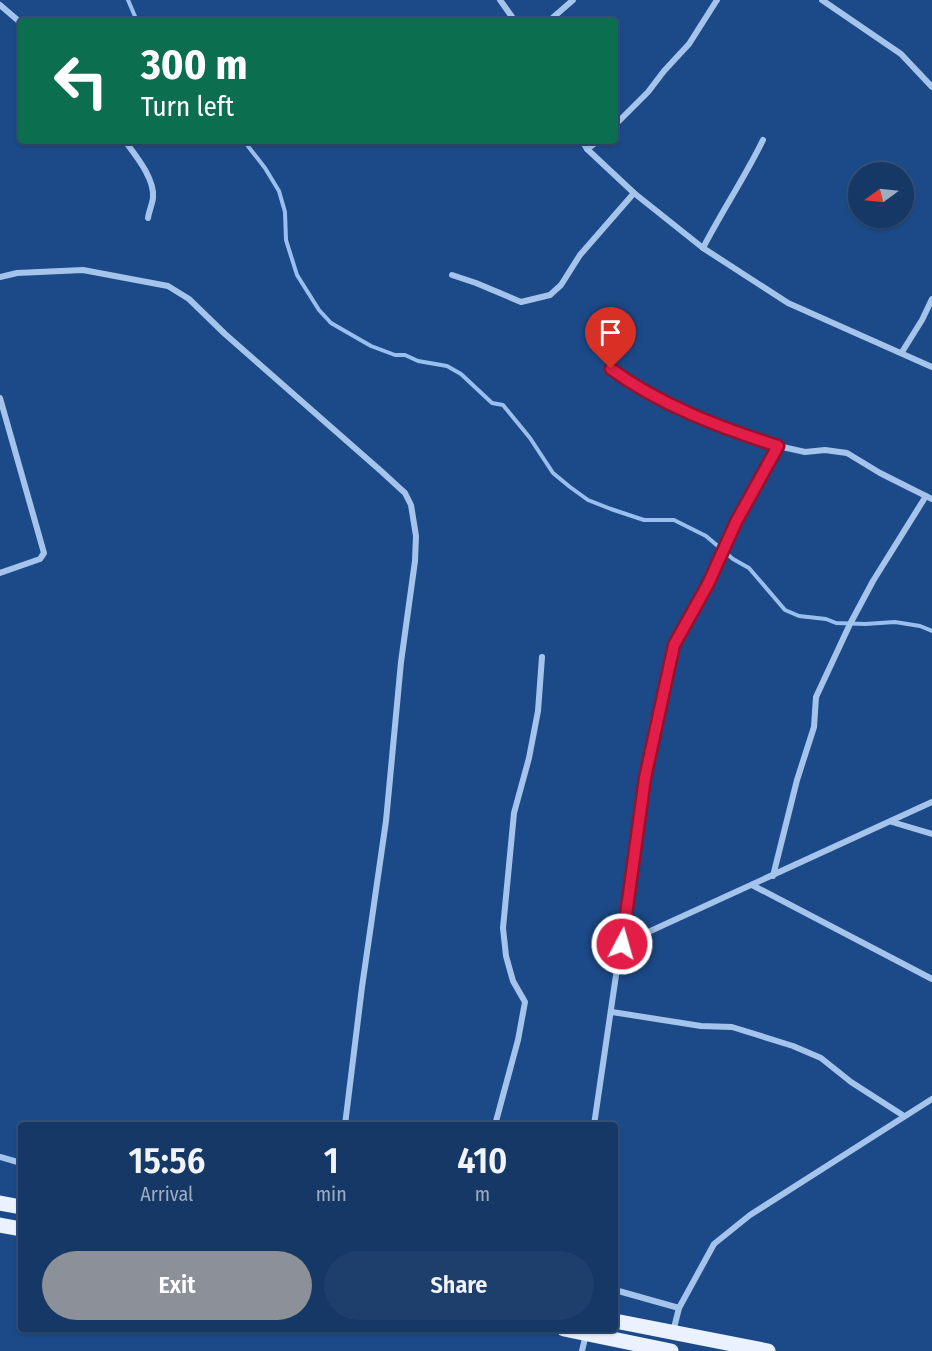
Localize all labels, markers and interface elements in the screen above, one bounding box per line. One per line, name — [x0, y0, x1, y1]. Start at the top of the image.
text: 300 m — [141, 40, 248, 90]
icon: left — [42, 42, 120, 120]
text: Turn left — [141, 91, 234, 123]
north arrow — [848, 162, 914, 228]
map controls — [848, 162, 914, 228]
pin — [585, 307, 636, 369]
icon: arrive — [594, 316, 627, 349]
position arrow — [590, 912, 654, 976]
text: 15:56 — [128, 1139, 205, 1183]
text: 1 — [324, 1139, 339, 1183]
text: 410 — [457, 1139, 508, 1183]
text: Arrival — [140, 1182, 193, 1206]
text: min — [316, 1182, 347, 1206]
text: m — [475, 1182, 490, 1206]
button: Exit — [42, 1251, 312, 1320]
button: Share — [324, 1251, 594, 1320]

